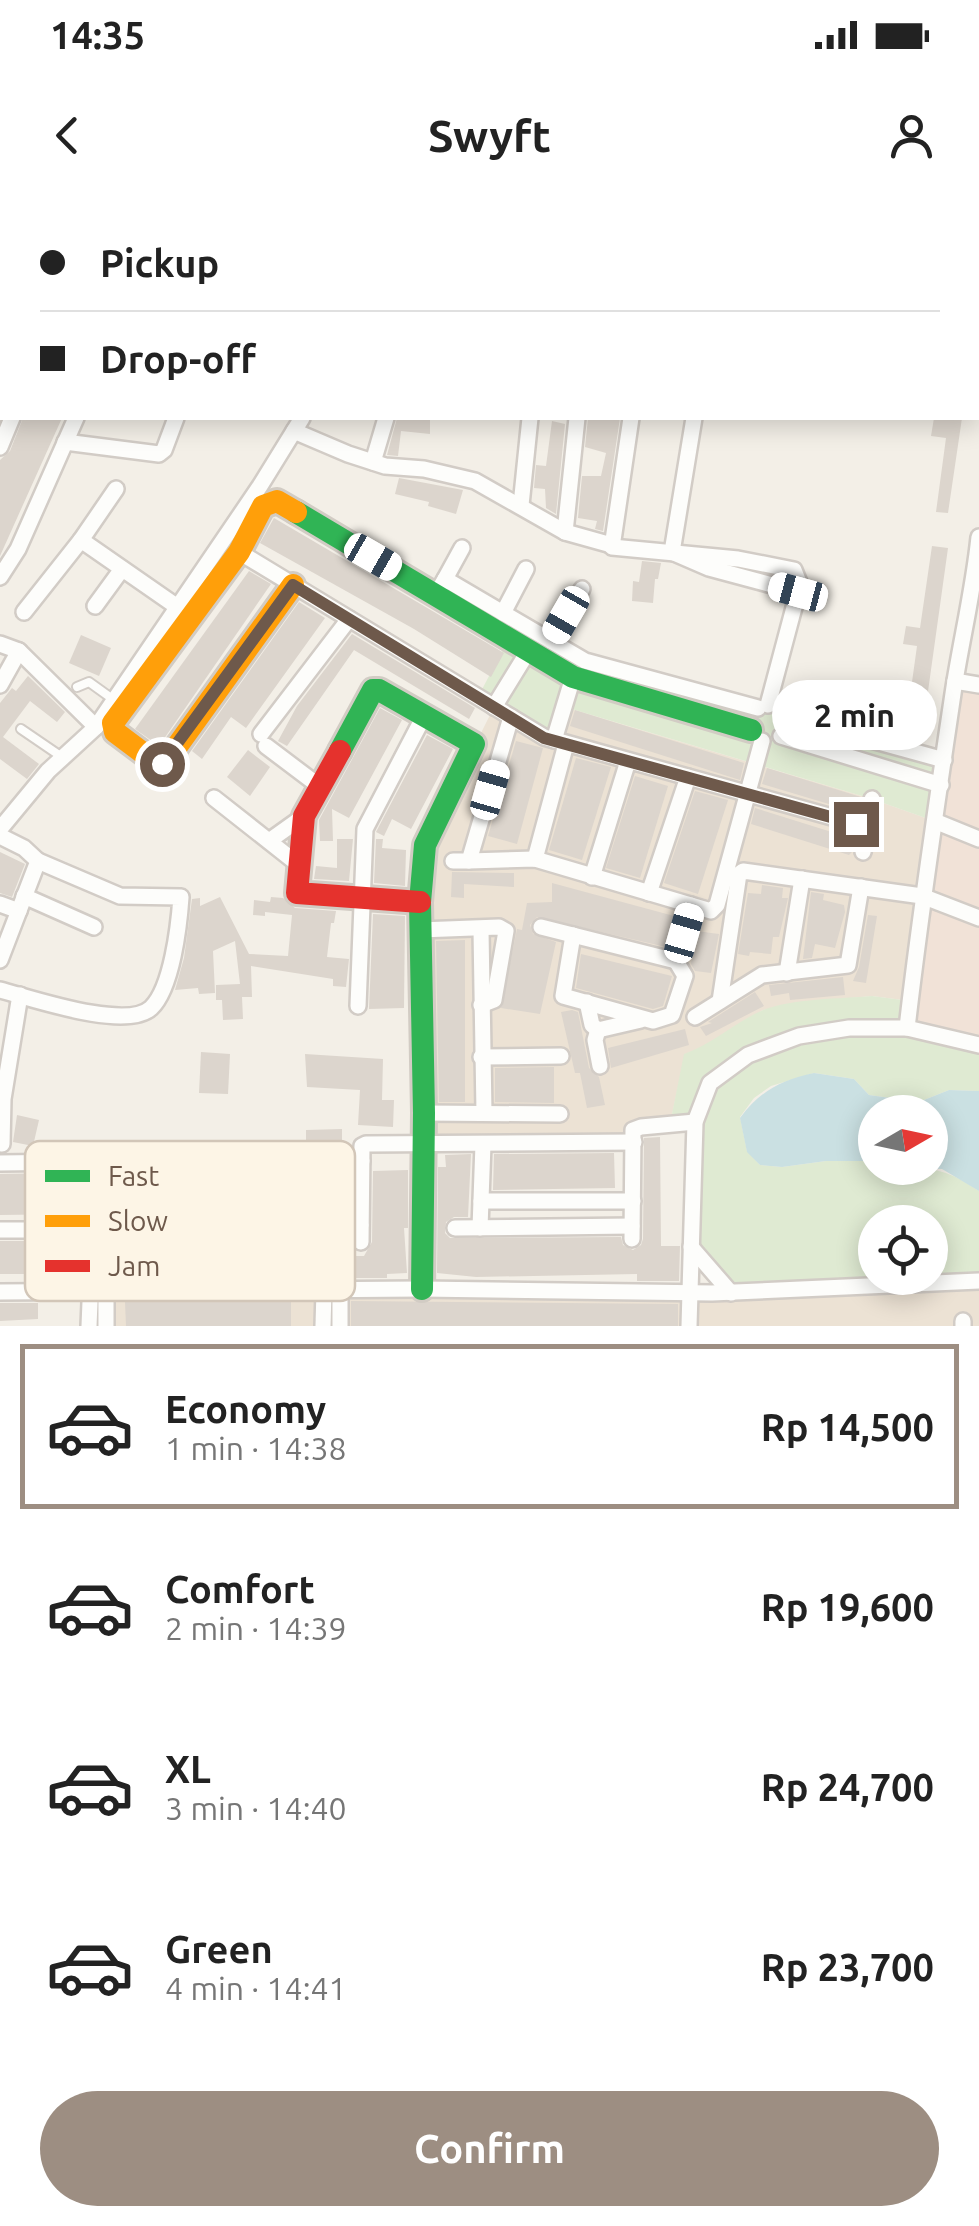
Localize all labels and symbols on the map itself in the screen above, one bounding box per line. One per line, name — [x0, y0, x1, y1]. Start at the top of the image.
car — [340, 529, 406, 585]
car — [765, 570, 831, 614]
car — [538, 582, 594, 648]
callout: 2 min — [774, 679, 938, 749]
route start — [140, 742, 185, 787]
car — [467, 757, 513, 823]
route end — [834, 802, 879, 847]
car — [661, 900, 707, 966]
north arrow — [858, 1095, 948, 1185]
legend — [25, 1141, 355, 1301]
text: Fast — [108, 1160, 159, 1191]
text: Slow — [108, 1205, 168, 1236]
text: Jam — [108, 1250, 160, 1281]

